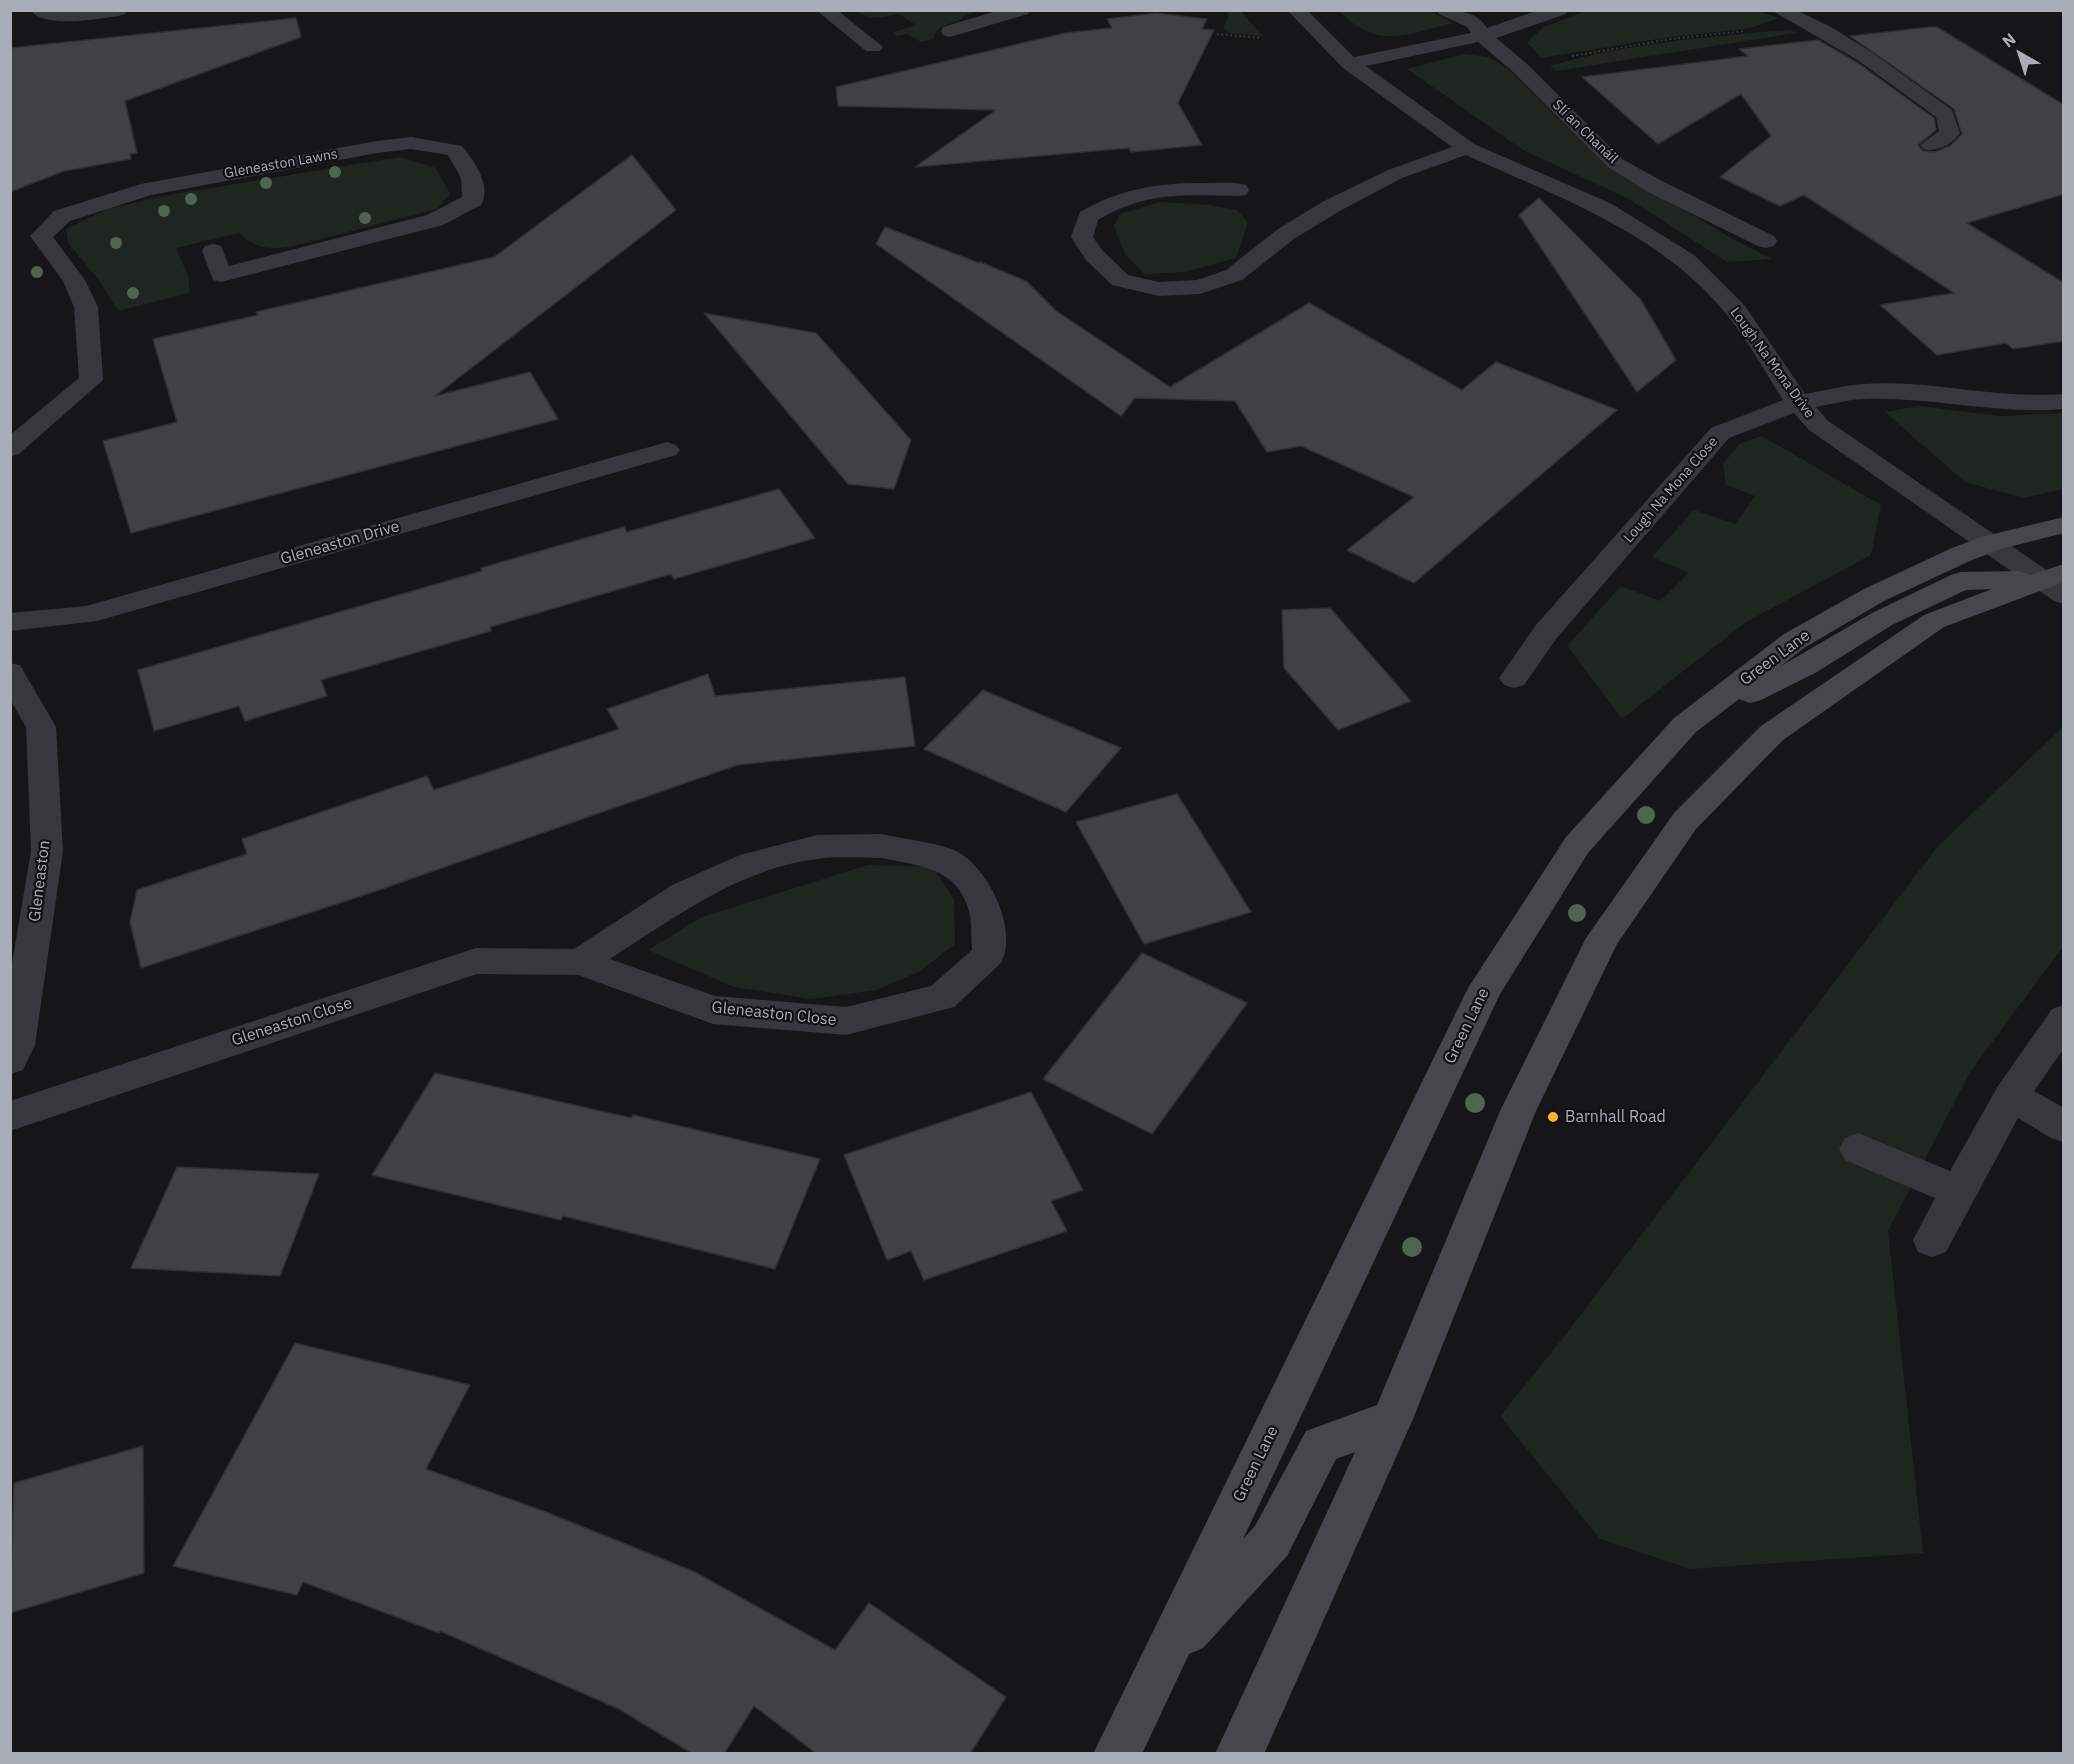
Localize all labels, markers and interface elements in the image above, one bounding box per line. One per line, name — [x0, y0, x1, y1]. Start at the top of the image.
north arrow — [1990, 24, 2050, 84]
text: N — [1998, 29, 2019, 51]
street label: Slí an Chanáil — [1549, 97, 1621, 167]
street label: Gleneaston Lawns — [223, 146, 339, 182]
street label: Lough Na Mona Drive — [1726, 304, 1818, 422]
street label: Lough Na Mona Close — [1620, 434, 1722, 546]
street label: Gleneaston Drive — [278, 517, 402, 569]
street label: Green Lane — [1736, 626, 1814, 690]
street label: Gleneaston — [25, 839, 55, 923]
street label: Green Lane — [1440, 985, 1494, 1067]
street label: Gleneaston Close — [229, 993, 355, 1051]
street label: Gleneaston Close — [711, 998, 837, 1030]
place label: Barnhall Road — [1565, 1107, 1666, 1127]
marker: Barnhall Road — [1546, 1110, 1560, 1124]
street label: Green Lane — [1229, 1423, 1283, 1505]

